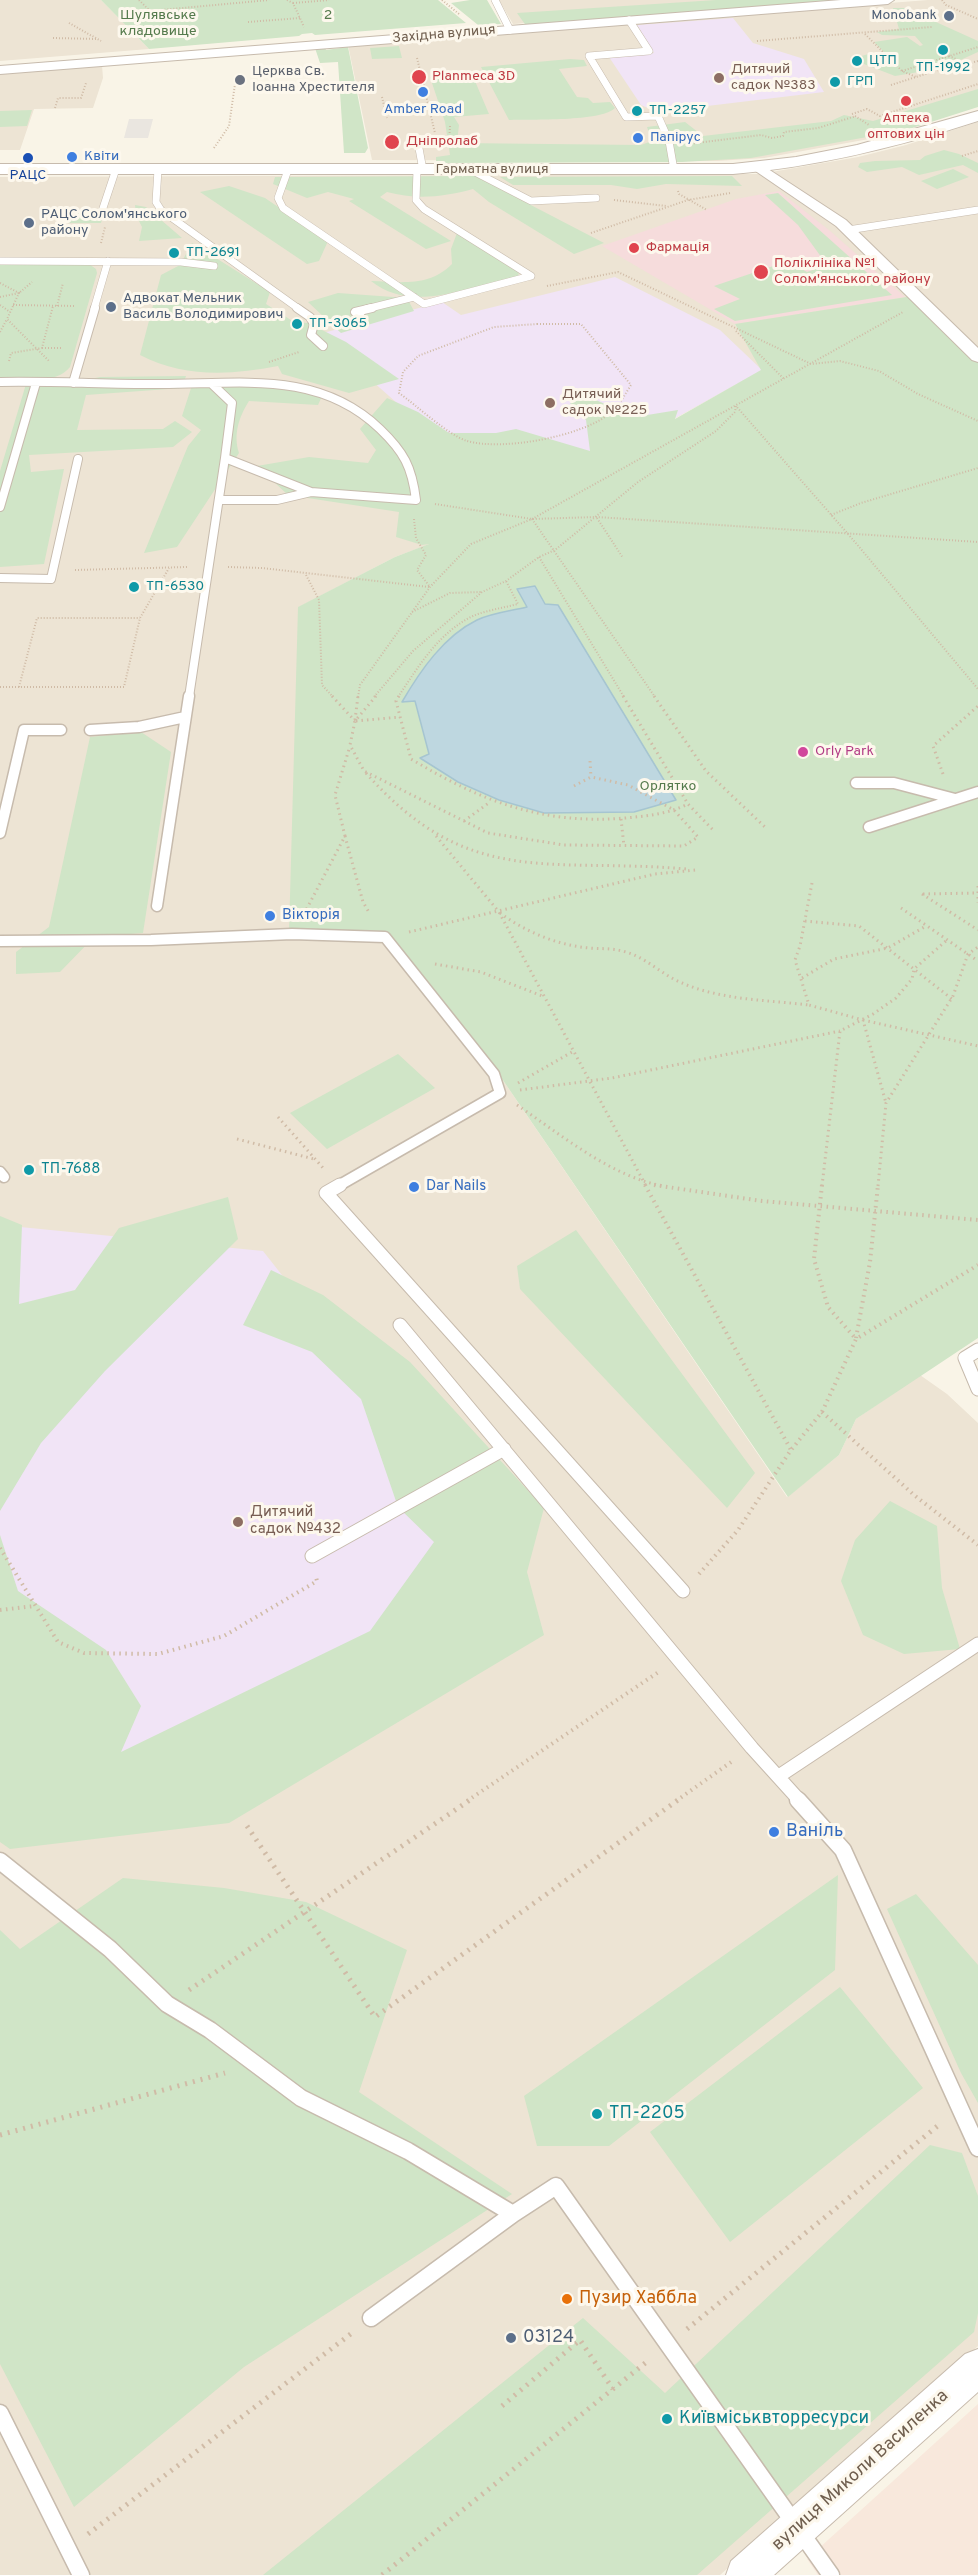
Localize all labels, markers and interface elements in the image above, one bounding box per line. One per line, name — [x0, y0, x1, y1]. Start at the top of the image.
park label: Шулявське кладовище — [119, 8, 197, 40]
park label: 2 — [324, 8, 332, 24]
place label: Monobank — [871, 8, 937, 24]
marker: Monobank — [942, 9, 956, 23]
street label: Західна вулиця — [392, 22, 496, 48]
marker: ТП-1992 — [936, 43, 950, 57]
place label: ЦТП — [869, 53, 897, 69]
marker: ЦТП — [850, 54, 864, 68]
place label: ТП-1992 — [916, 60, 970, 76]
place label: Дитячий садок №383 — [731, 62, 816, 94]
place label: Церква Св. Іоанна Хрестителя — [252, 64, 375, 96]
marker: Planmeca 3D — [410, 68, 428, 86]
place label: Planmeca 3D — [432, 69, 515, 85]
marker: Дитячий садок №383 — [712, 71, 726, 85]
marker: Церква Св. Іоанна Хрестителя — [233, 73, 247, 87]
place label: ГРП — [847, 74, 873, 90]
marker: ГРП — [828, 75, 842, 89]
marker: Amber Road — [416, 85, 430, 99]
marker: Аптека оптових цін — [899, 94, 913, 108]
place label: Amber Road — [384, 102, 462, 118]
place label: ТП-2257 — [649, 103, 706, 119]
marker: ТП-2257 — [630, 104, 644, 118]
place label: Аптека оптових цін — [867, 111, 945, 144]
place label: Папірус — [650, 130, 701, 146]
marker: Папірус — [631, 131, 645, 145]
marker: Дніпролаб — [383, 133, 401, 151]
place label: Дніпролаб — [406, 134, 478, 150]
place label: Квіти — [84, 149, 119, 165]
marker: Квіти — [65, 150, 79, 164]
marker: РАЦС — [21, 151, 35, 165]
street label: Гарматна вулиця — [435, 162, 549, 178]
place label: РАЦС — [10, 168, 46, 184]
place label: РАЦС Солом'янського району — [41, 207, 187, 240]
marker: РАЦС Солом'янського району — [22, 216, 36, 230]
place label: Фармація — [646, 240, 709, 256]
marker: Фармація — [627, 241, 641, 255]
place label: ТП-2691 — [186, 245, 240, 261]
marker: ТП-2691 — [167, 246, 181, 260]
place label: Поліклініка №1 Солом'янського району — [774, 256, 931, 288]
marker: Поліклініка №1 Солом'янського району — [752, 263, 770, 281]
place label: Адвокат Мельник Василь Володимирович — [123, 291, 284, 324]
marker: Адвокат Мельник Василь Володимирович — [104, 300, 118, 314]
place label: ТП-3065 — [309, 316, 367, 332]
marker: ТП-3065 — [290, 317, 304, 331]
place label: Дитячий садок №225 — [562, 387, 647, 419]
marker: Дитячий садок №225 — [543, 396, 557, 410]
place label: ТП-6530 — [146, 579, 204, 595]
marker: ТП-6530 — [127, 580, 141, 594]
place label: Orly Park — [815, 744, 874, 760]
marker: Orly Park — [796, 745, 810, 759]
park label: Орлятко — [640, 779, 696, 795]
place label: Вікторія — [282, 907, 340, 925]
marker: Вікторія — [263, 909, 277, 923]
place label: ТП-7688 — [41, 1161, 100, 1179]
marker: ТП-7688 — [22, 1163, 36, 1177]
place label: Dar Nails — [426, 1178, 486, 1196]
marker: Dar Nails — [407, 1180, 421, 1194]
place label: Дитячий садок №432 — [250, 1504, 341, 1539]
marker: Дитячий садок №432 — [231, 1515, 245, 1529]
place label: Ваніль — [786, 1821, 843, 1843]
marker: Ваніль — [767, 1825, 781, 1839]
place label: ТП-2205 — [609, 2103, 685, 2125]
marker: ТП-2205 — [590, 2107, 604, 2121]
place label: Пузир Хаббла — [579, 2288, 697, 2310]
marker: Пузир Хаббла — [560, 2292, 574, 2306]
place label: 03124 — [523, 2327, 574, 2349]
marker: 03124 — [504, 2331, 518, 2345]
street label: вулиця Миколи Василенка — [768, 2386, 954, 2556]
place label: Київміськвторресурси — [679, 2408, 869, 2430]
marker: Київміськвторресурси — [660, 2412, 674, 2426]

